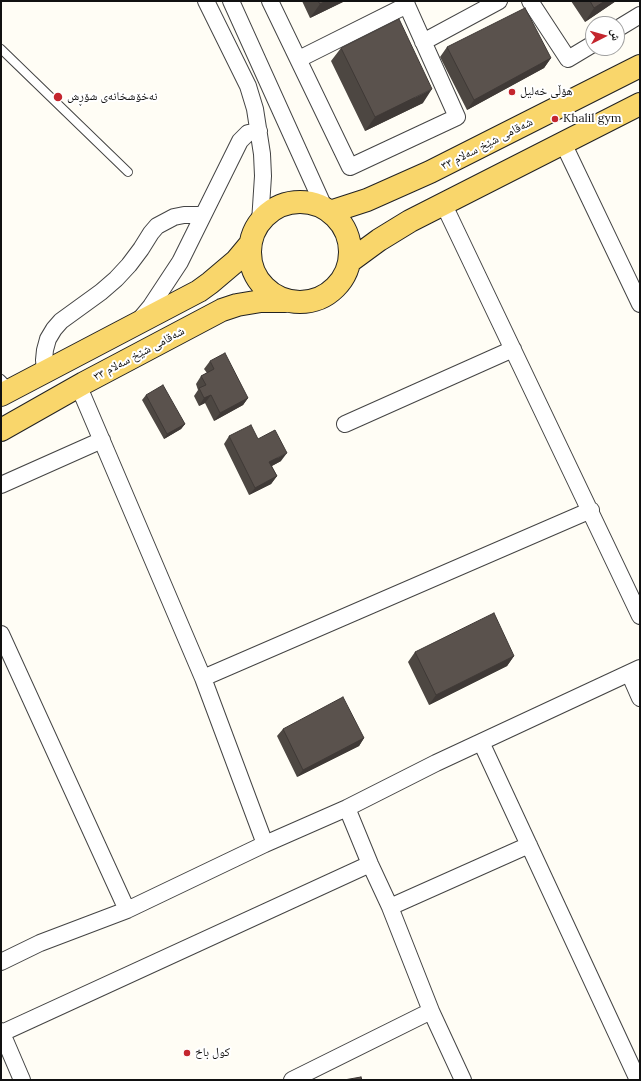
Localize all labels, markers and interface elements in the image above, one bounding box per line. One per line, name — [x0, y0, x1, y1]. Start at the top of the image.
north arrow — [585, 16, 625, 56]
text: ش — [608, 28, 624, 41]
place label: هۆڵی خەلیل — [520, 85, 573, 99]
marker: هۆڵی خەلیل — [507, 87, 517, 97]
place label: نەخۆشخانەی شۆڕش — [67, 90, 157, 104]
marker: نەخۆشخانەی شۆڕش — [52, 91, 64, 103]
place label: Khalil gym — [563, 112, 622, 126]
marker: Khalil gym — [550, 114, 560, 124]
street label: شەقامی شێخ سەلام ٣٣ — [439, 115, 535, 173]
street label: شەقامی شێخ سەلام ٣٣ — [91, 324, 187, 384]
place label: كول باخ — [195, 1046, 230, 1060]
marker: كول باخ — [182, 1048, 192, 1058]

